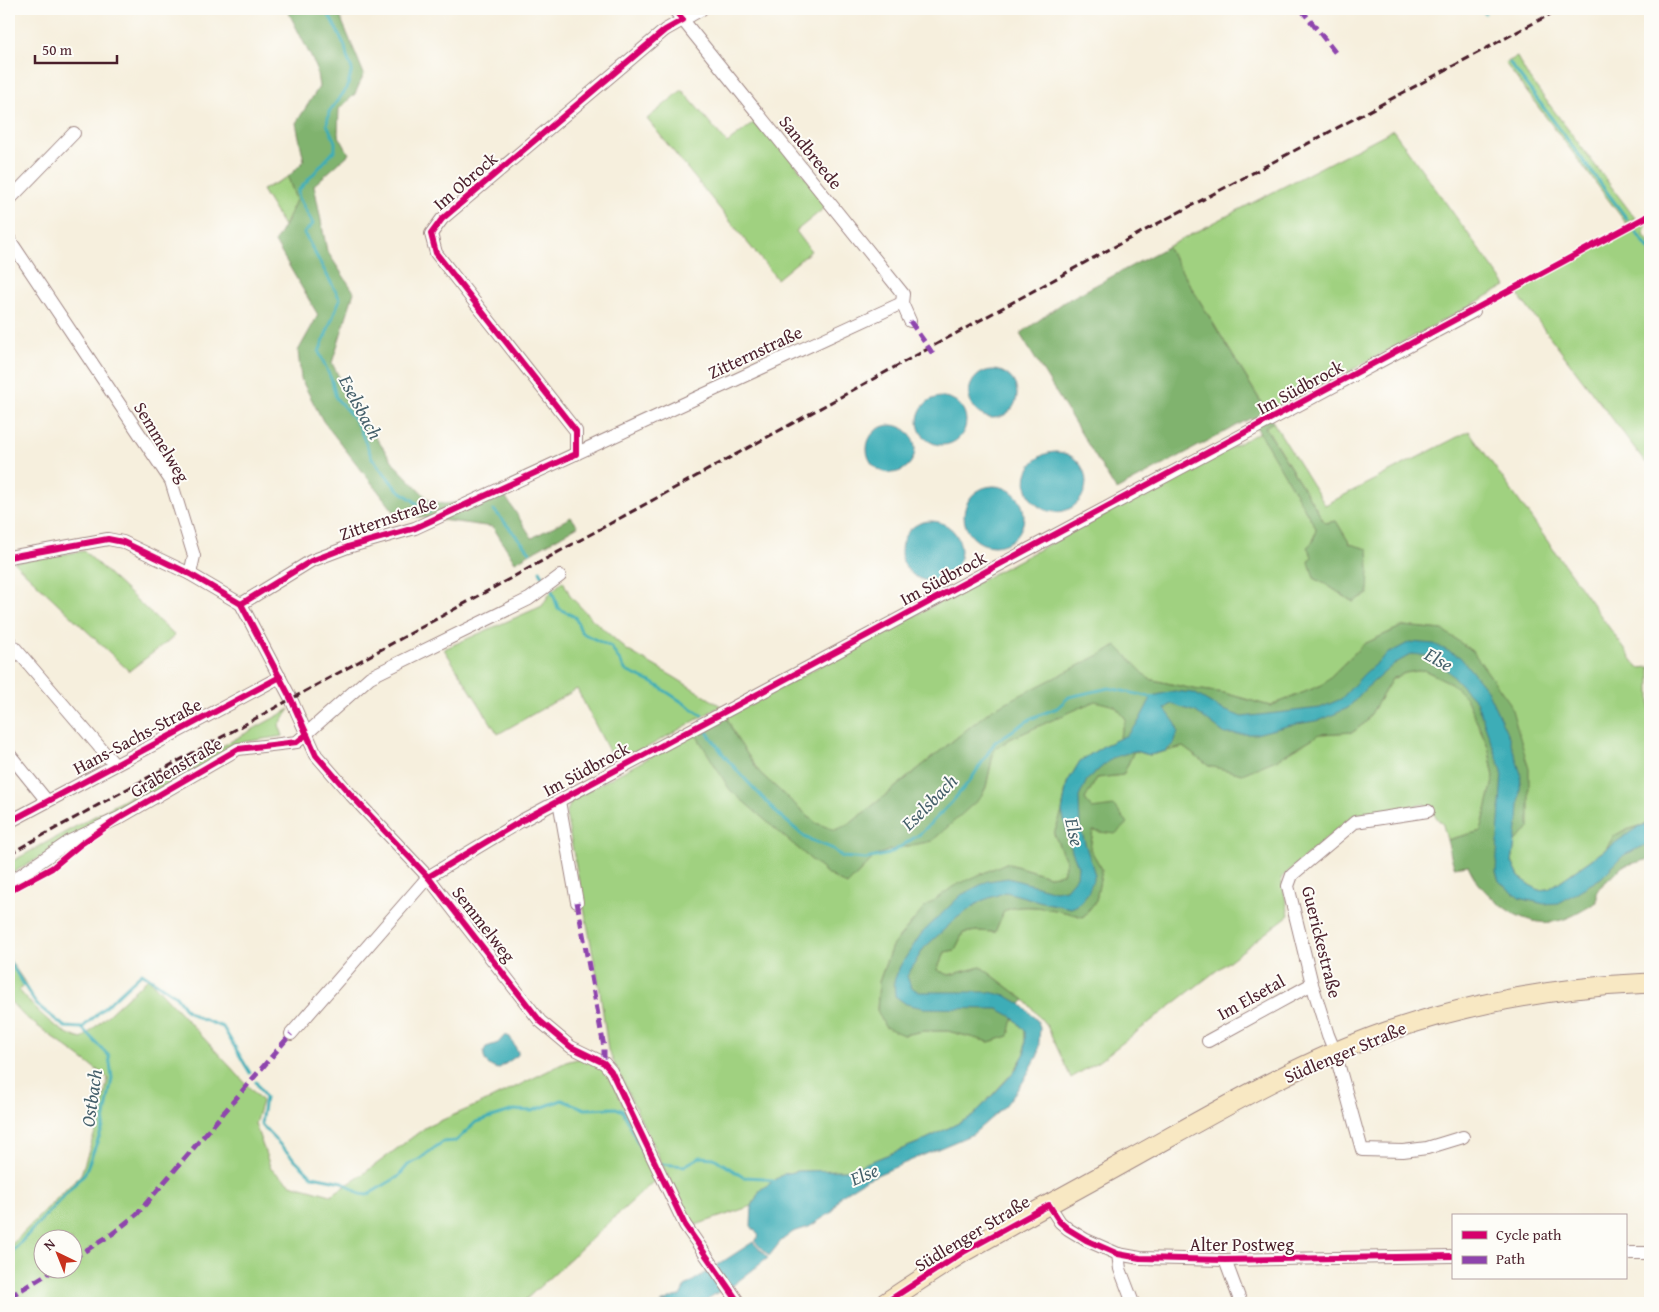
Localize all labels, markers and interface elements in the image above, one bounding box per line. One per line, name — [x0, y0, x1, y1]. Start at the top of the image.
scale bar — [35, 32, 118, 64]
text: 50 m — [42, 39, 73, 60]
street label: Sandbreede — [773, 109, 849, 195]
street label: Im Obrock — [427, 145, 504, 217]
street label: Zitternstraße — [703, 318, 807, 386]
street label: Im Südbrock — [1252, 352, 1349, 421]
water label: Eselsbach — [332, 369, 390, 445]
street label: Semmelweg — [127, 396, 197, 488]
street label: Zitternstraße — [336, 489, 440, 547]
street label: Im Südbrock — [895, 543, 992, 612]
water label: Else — [1419, 639, 1458, 678]
street label: Hans-Sachs-Straße — [68, 691, 206, 781]
street label: Grabenstraße — [125, 730, 227, 804]
street label: Im Südbrock — [538, 734, 635, 803]
water label: Eselsbach — [894, 767, 964, 837]
water label: Else — [1058, 814, 1092, 849]
street label: Semmelweg — [446, 880, 522, 968]
street label: Guerickestraße — [1295, 883, 1349, 1001]
street label: Im Elsetal — [1212, 967, 1290, 1027]
street label: Südlenger Straße — [1280, 1014, 1410, 1090]
water label: Ostbach — [73, 1067, 109, 1129]
water label: Else — [845, 1155, 883, 1193]
street label: Südlenger Straße — [909, 1188, 1035, 1278]
legend — [1452, 1214, 1626, 1280]
text: Cycle path — [1496, 1224, 1562, 1245]
north arrow — [32, 1230, 82, 1280]
street label: Alter Postweg — [1190, 1231, 1294, 1258]
text: N — [39, 1234, 60, 1255]
text: Path — [1496, 1248, 1525, 1269]

